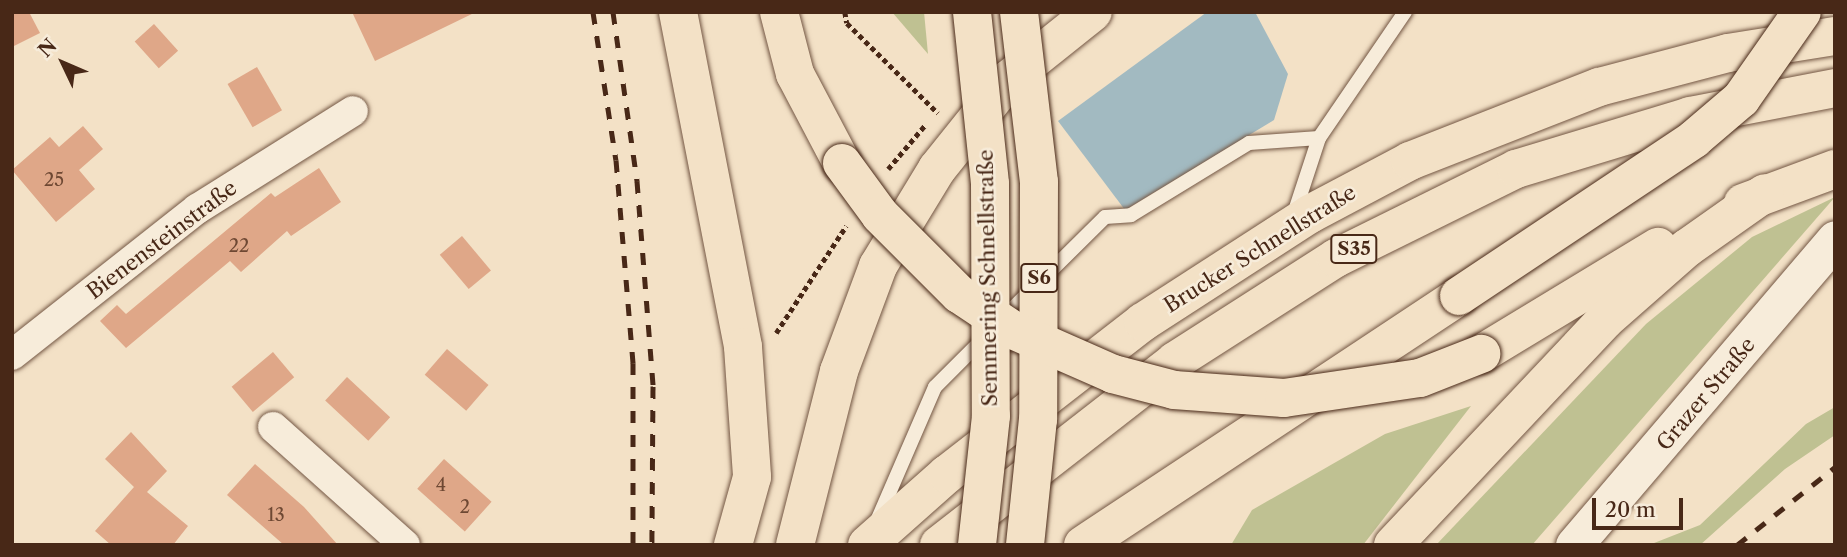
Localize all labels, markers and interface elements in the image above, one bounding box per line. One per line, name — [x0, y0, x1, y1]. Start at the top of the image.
north arrow — [28, 28, 98, 98]
text: N — [34, 34, 62, 62]
street label: Semmering Schnellstraße — [973, 149, 1003, 407]
house number: 25 — [44, 169, 64, 191]
street label: Bienensteinstraße — [82, 175, 242, 305]
street label: Brucker Schnellstraße — [1159, 180, 1361, 318]
road number: S35 — [1330, 233, 1378, 264]
house number: 22 — [229, 235, 249, 257]
road number: S6 — [1020, 262, 1058, 294]
street label: Grazer Straße — [1651, 332, 1761, 456]
house number: 4 — [436, 474, 446, 496]
scale bar — [1595, 484, 1686, 528]
house number: 2 — [460, 496, 470, 518]
text: 20 m — [1605, 497, 1656, 522]
house number: 13 — [267, 504, 285, 526]

